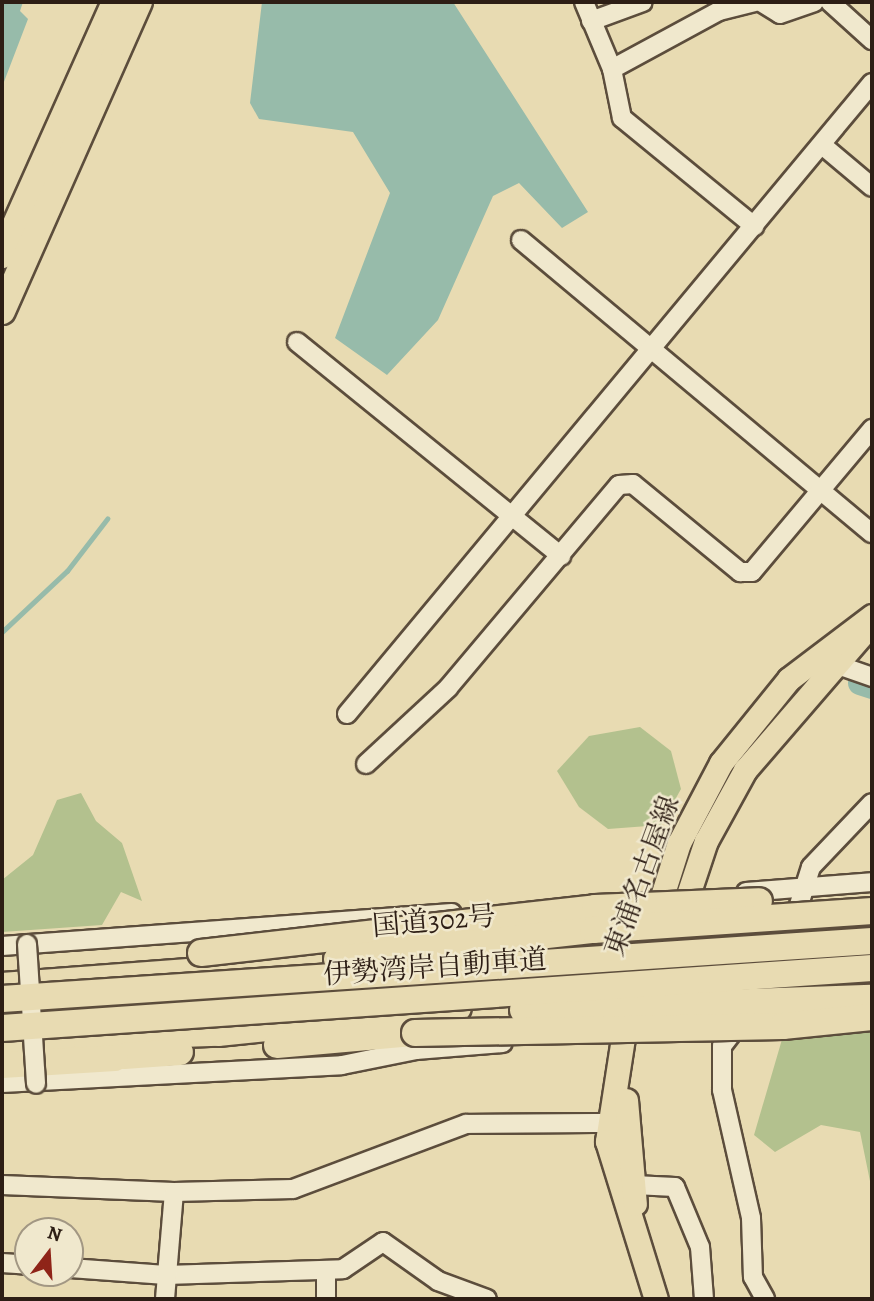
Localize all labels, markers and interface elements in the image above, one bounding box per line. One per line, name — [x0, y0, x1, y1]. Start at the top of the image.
street label: 東浦名古屋線 — [597, 791, 687, 961]
street label: 国道302号 — [371, 899, 497, 943]
street label: 伊勢湾岸自動車道 — [322, 942, 548, 992]
north arrow — [14, 1217, 84, 1287]
text: N — [44, 1219, 65, 1248]

